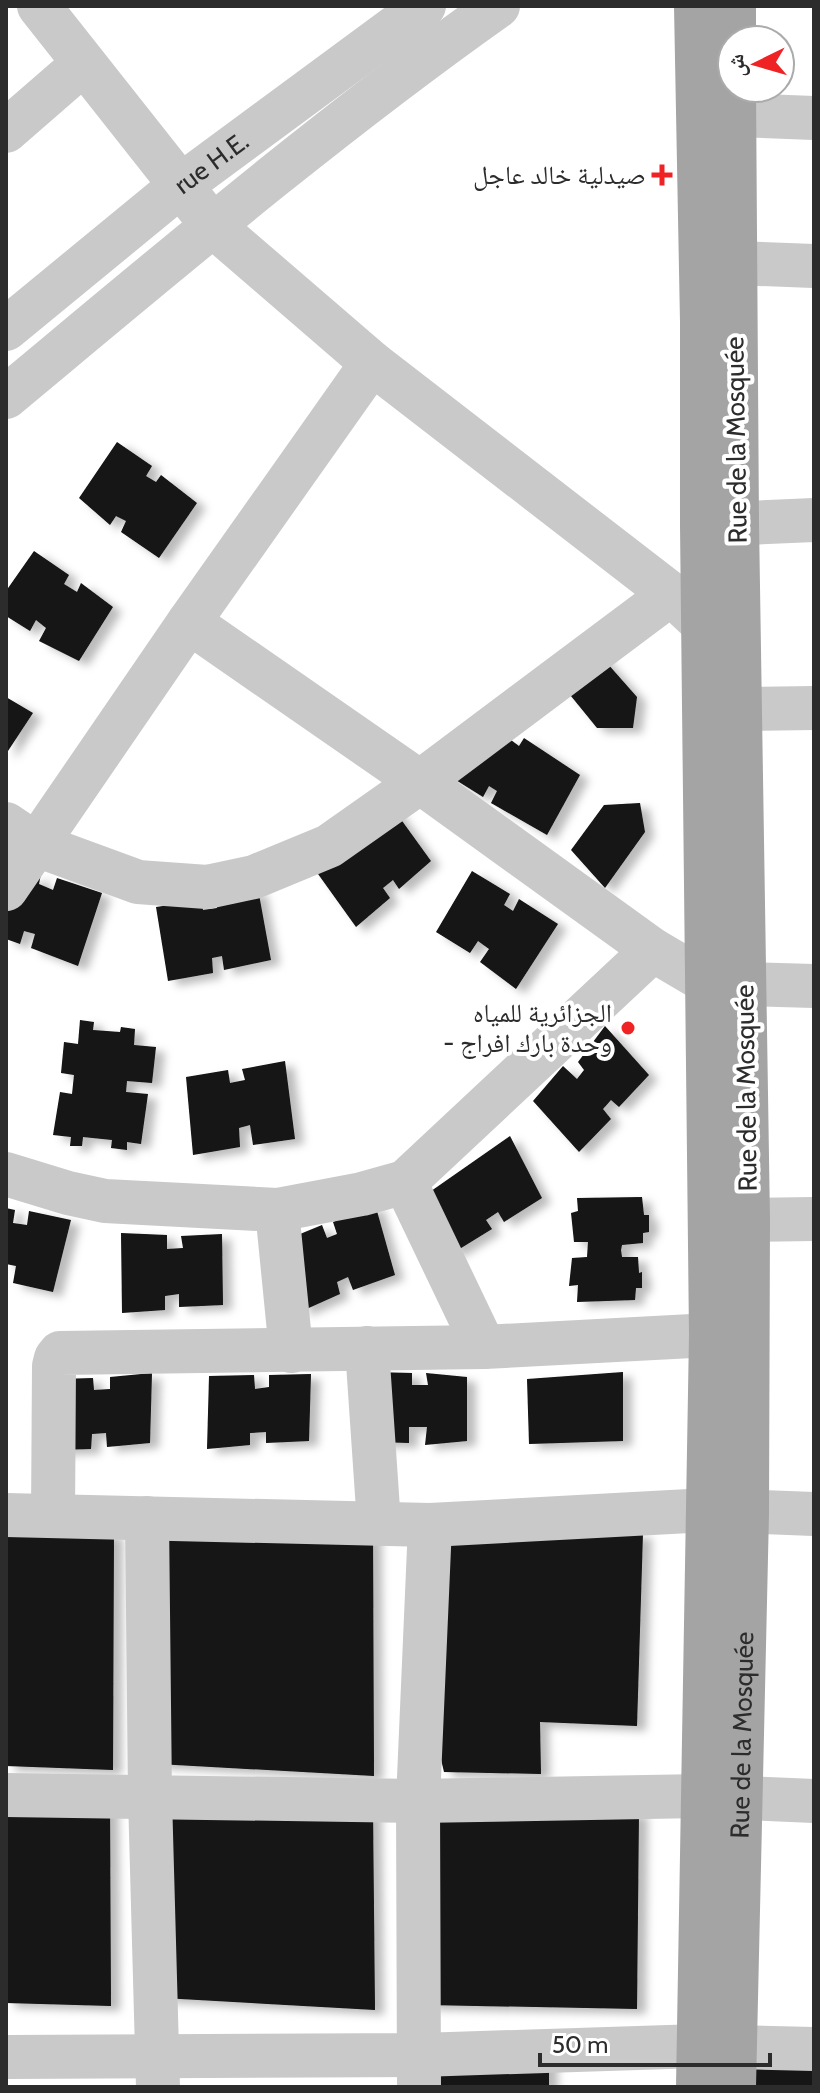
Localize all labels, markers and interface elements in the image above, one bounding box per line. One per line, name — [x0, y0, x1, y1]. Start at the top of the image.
north arrow — [716, 24, 796, 104]
text: ش — [722, 53, 751, 79]
street label: rue H.E. — [168, 125, 255, 201]
place label: صيدلية خالد عاجل — [473, 159, 646, 191]
marker: صيدلية خالد عاجل — [653, 166, 671, 184]
street label: Rue de la Mosquée — [718, 336, 754, 544]
street label: Rue de la Mosquée — [728, 984, 764, 1192]
place label: الجزائرية للمياه - وحدة بارك افراج — [443, 997, 612, 1059]
marker: الجزائرية للمياه - وحدة بارك افراج — [619, 1019, 637, 1037]
street label: Rue de la Mosquée — [724, 1631, 760, 1839]
scale bar — [540, 2017, 770, 2067]
text: 50 m — [552, 2030, 608, 2059]

